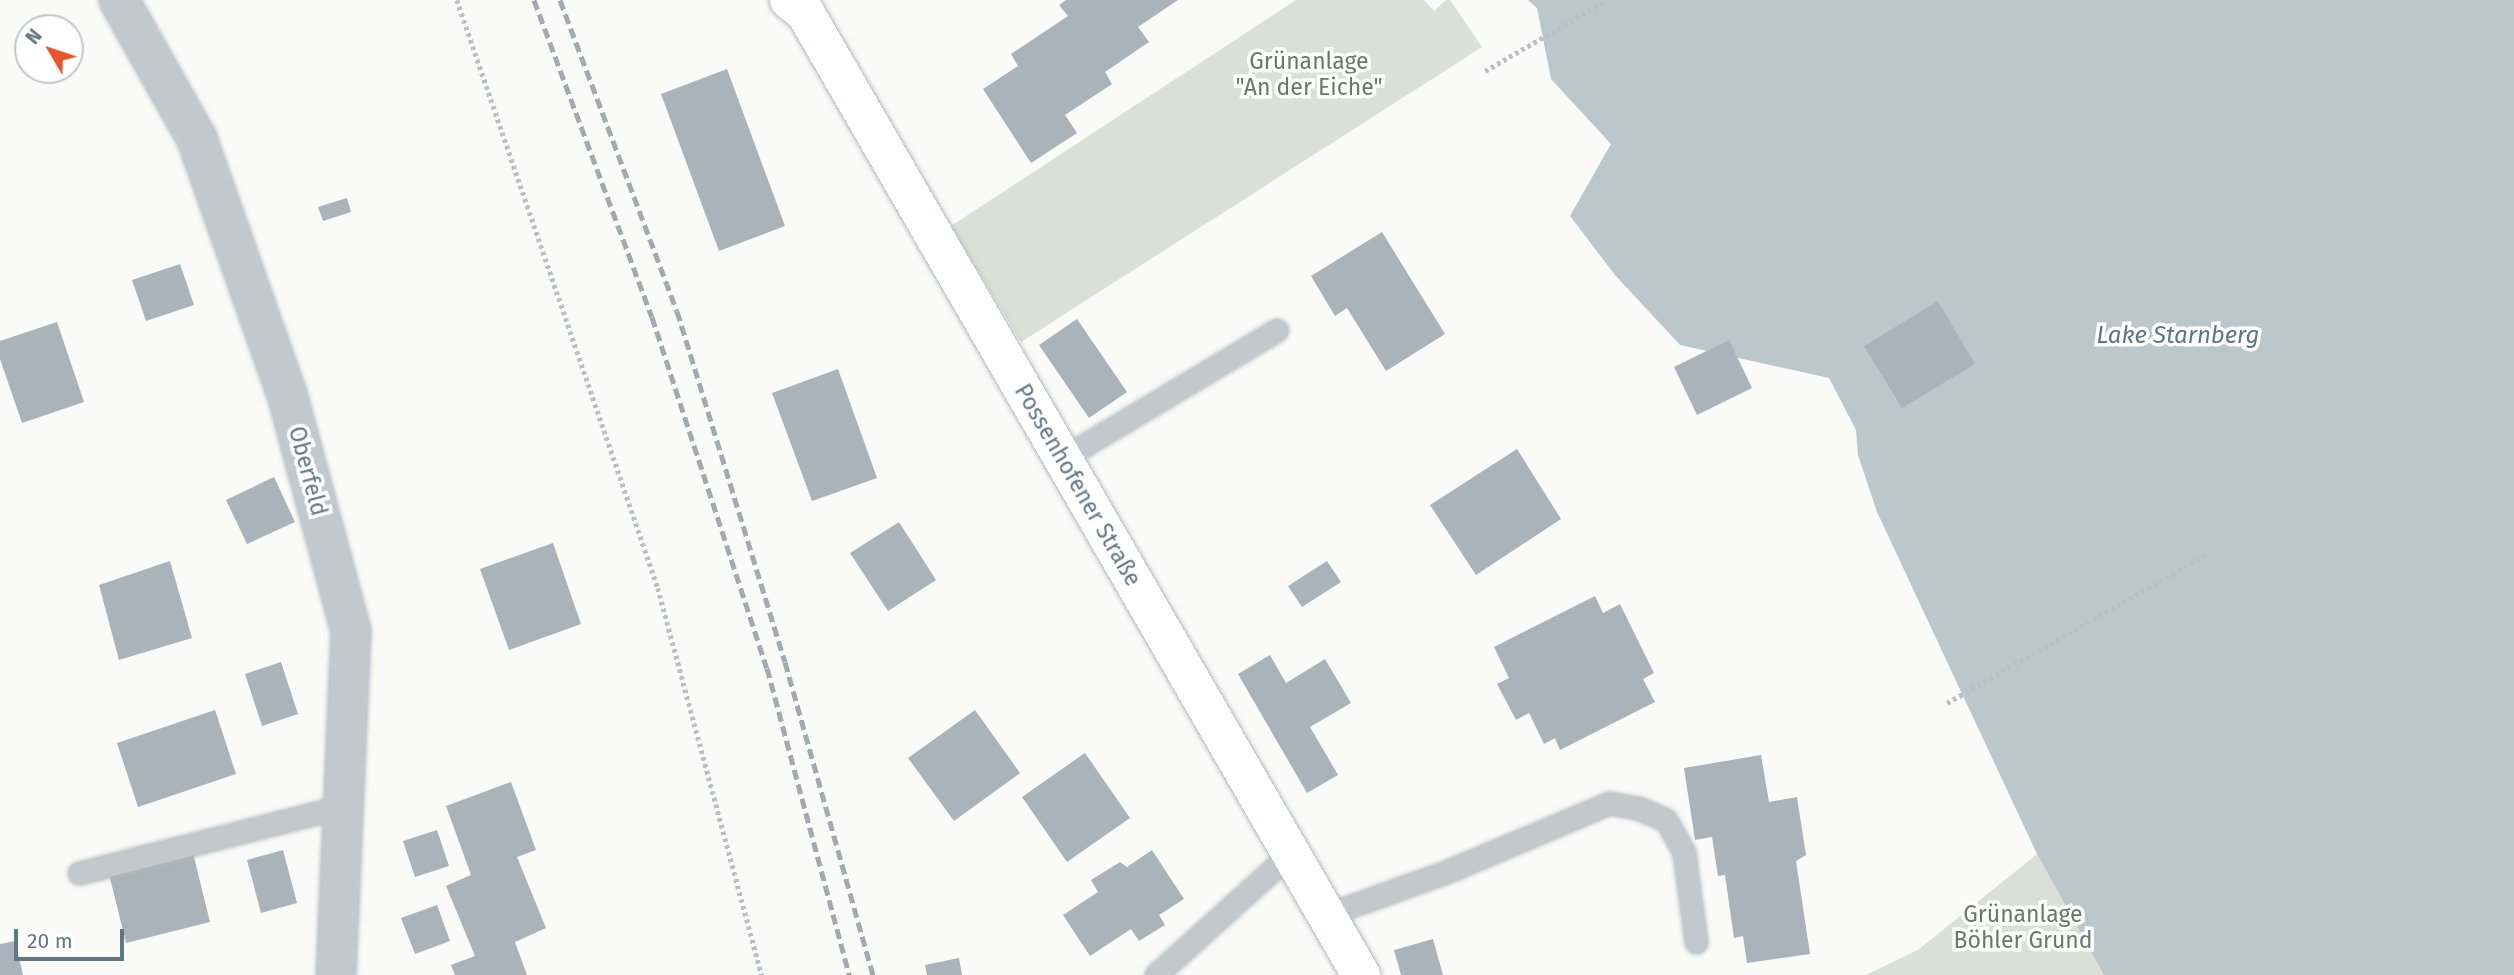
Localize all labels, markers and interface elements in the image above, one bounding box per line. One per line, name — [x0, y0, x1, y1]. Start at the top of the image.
north arrow — [14, 14, 84, 84]
text: N — [21, 25, 47, 49]
park label: Grünanlage "An der Eiche" — [1235, 47, 1383, 101]
water label: Lake Starnberg — [2097, 322, 2259, 350]
street label: Possenhofener Straße — [1009, 379, 1147, 591]
street label: Oberfeld — [283, 423, 333, 519]
park label: Grünanlage Böhler Grund — [1953, 900, 2093, 954]
scale bar — [18, 916, 128, 960]
text: 20 m — [27, 928, 73, 954]

